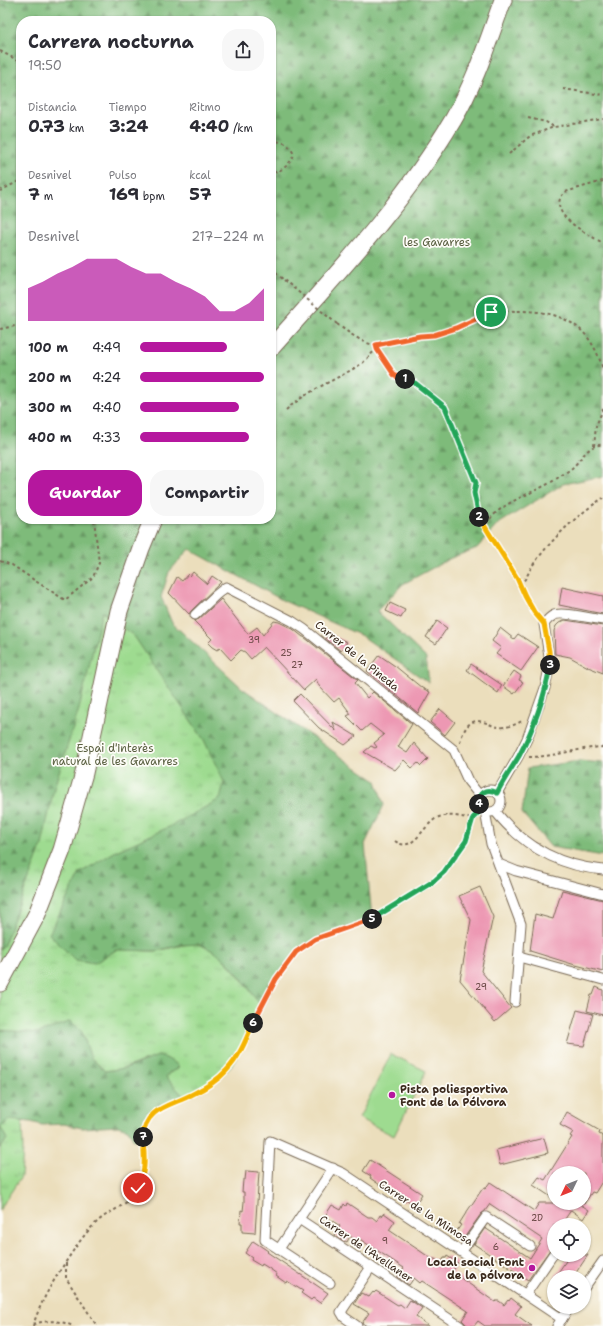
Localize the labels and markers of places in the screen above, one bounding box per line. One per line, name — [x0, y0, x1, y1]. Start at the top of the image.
pin — [474, 295, 508, 329]
pin: 1 — [395, 369, 415, 389]
pin: 2 — [469, 507, 489, 527]
pin: 3 — [540, 655, 560, 675]
pin: 4 — [469, 794, 489, 814]
pin: 5 — [362, 909, 382, 929]
pin: 6 — [243, 1013, 263, 1033]
place label: Pista poliesportiva Font de la Pólvora — [400, 1082, 508, 1110]
marker: Pista poliesportiva Font de la Pólvora — [387, 1090, 397, 1100]
pin: 7 — [133, 1127, 153, 1147]
pin — [121, 1171, 155, 1205]
place label: Local social Font de la pólvora — [427, 1255, 525, 1283]
marker: Local social Font de la pólvora — [527, 1263, 537, 1273]

